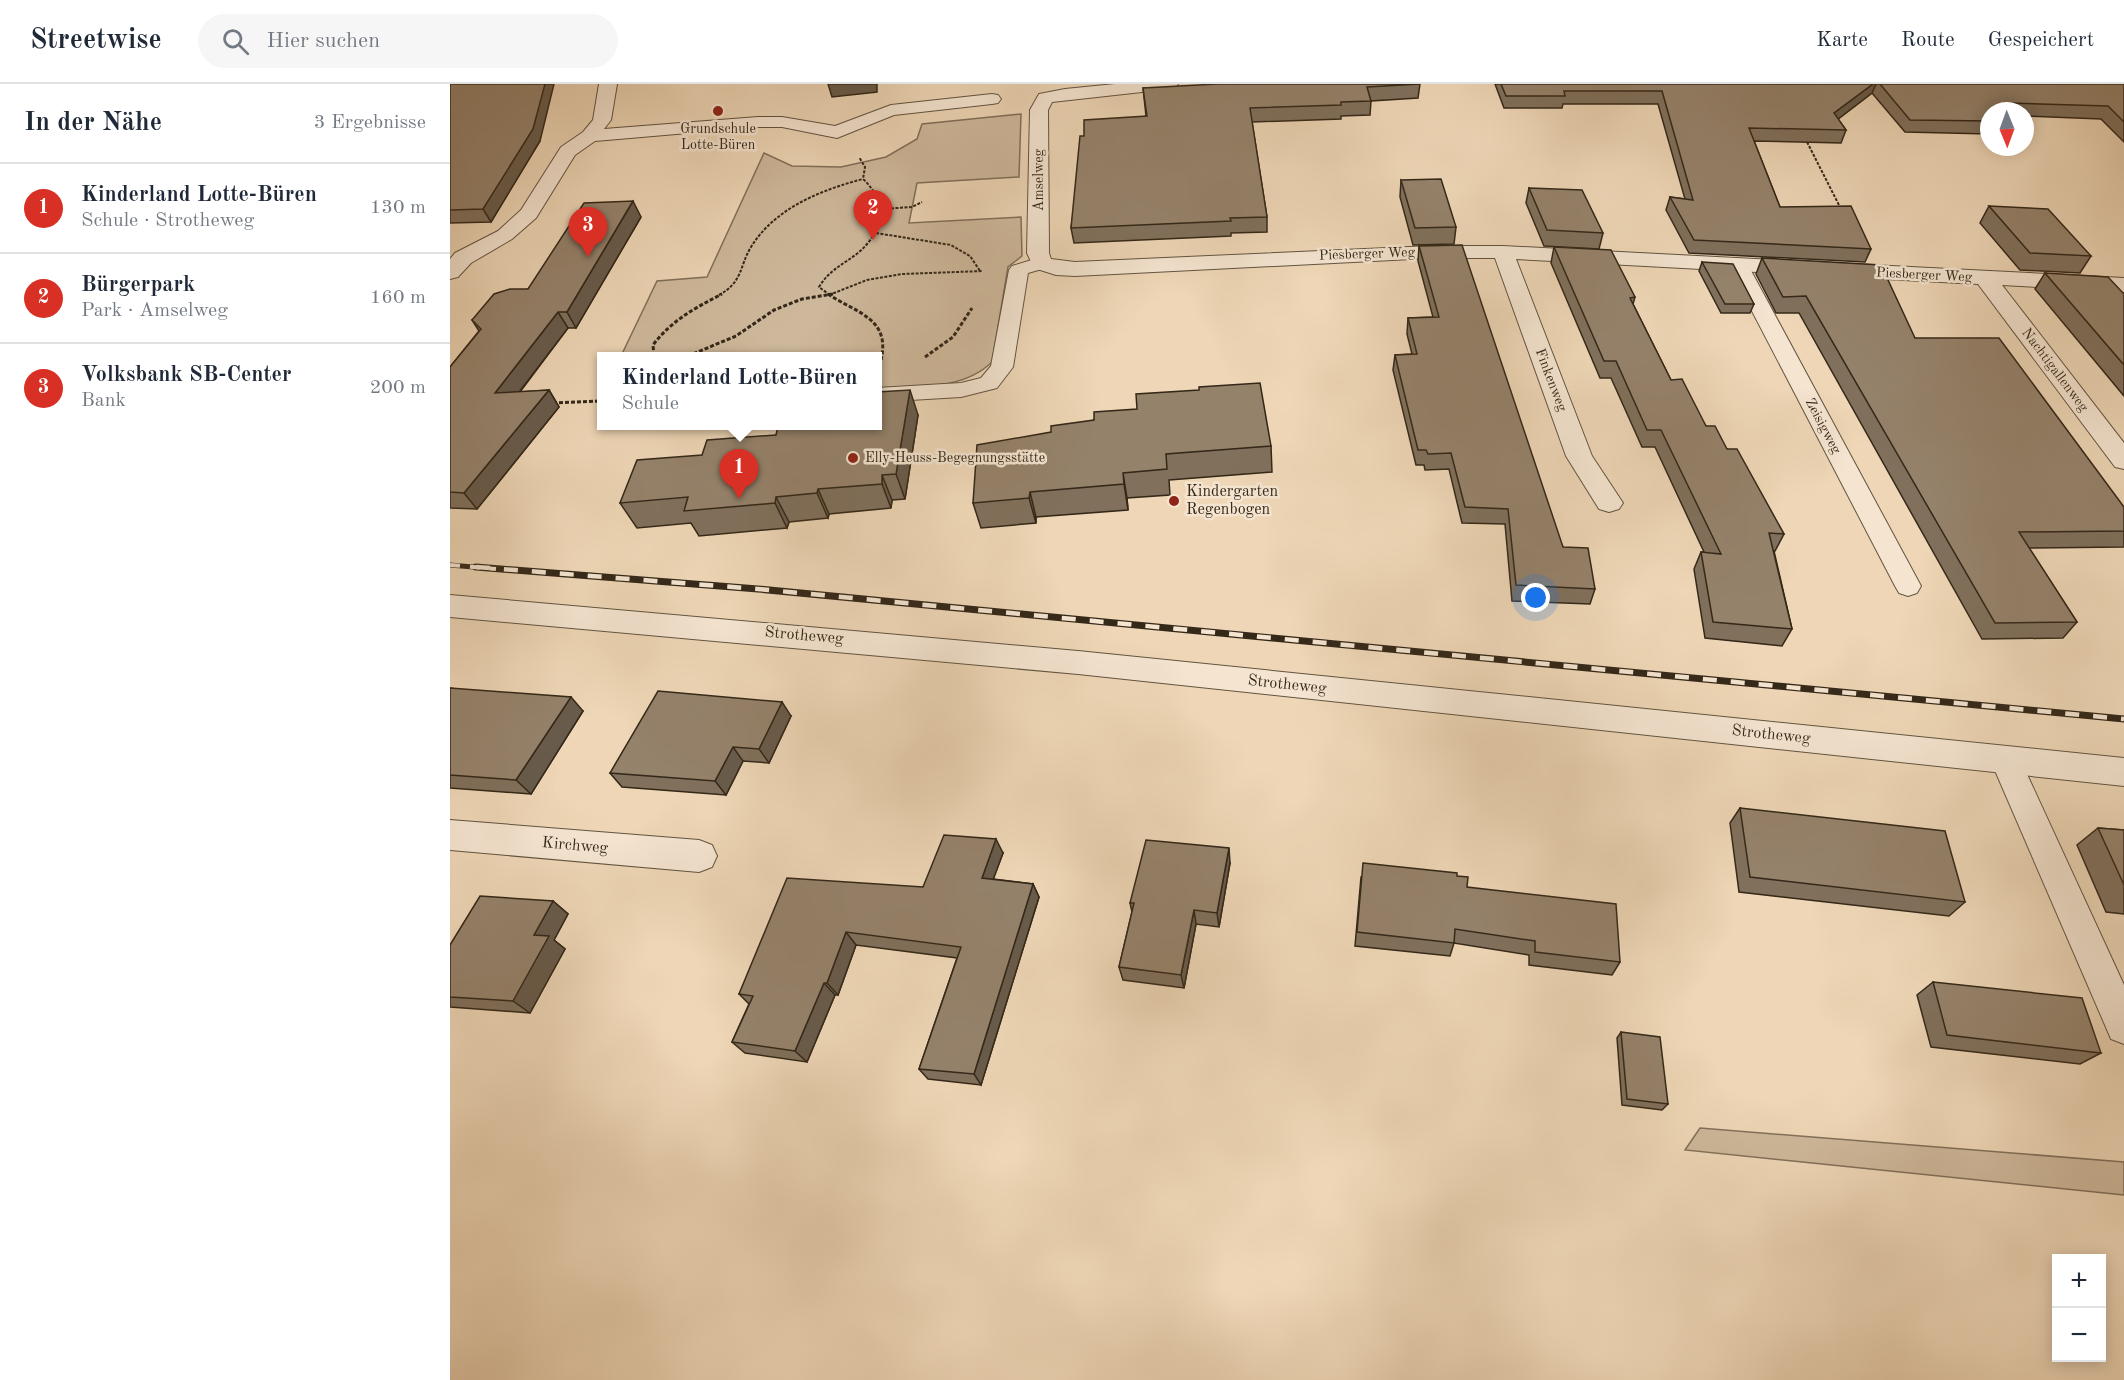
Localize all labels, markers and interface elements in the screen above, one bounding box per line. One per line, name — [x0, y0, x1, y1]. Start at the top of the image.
search box — [198, 14, 618, 68]
icon: search — [219, 25, 252, 58]
text: Streetwise — [30, 27, 162, 55]
text: Hier suchen — [267, 30, 380, 52]
text: Karte — [1816, 30, 1868, 51]
text: Route — [1901, 30, 1955, 51]
text: Gespeichert — [1988, 30, 2094, 51]
north arrow — [1980, 102, 2034, 156]
marker: Grundschule Lotte-Büren — [711, 104, 725, 118]
text: In der Nähe — [24, 110, 162, 136]
text: 3 Ergebnisse — [314, 113, 426, 133]
place label: Grundschule Lotte-Büren — [680, 122, 756, 152]
street label: Amselweg — [1032, 148, 1046, 211]
text: Kinderland Lotte-Büren — [81, 184, 317, 206]
pin: 2 — [854, 190, 892, 240]
text: 1 — [38, 198, 49, 218]
text: 130 m — [370, 198, 426, 218]
pin: 3 — [568, 208, 608, 257]
text: Schule · Strotheweg — [81, 211, 254, 231]
street label: Piesberger Weg — [1319, 245, 1416, 263]
street label: Piesberger Weg — [1875, 265, 1973, 285]
text: Bürgerpark — [81, 274, 195, 296]
text: 2 — [38, 288, 49, 308]
text: 160 m — [370, 288, 426, 308]
text: Park · Amselweg — [81, 301, 228, 321]
street label: Nachtigallenweg — [2019, 326, 2091, 415]
street label: Finkenweg — [1533, 347, 1570, 414]
popup — [597, 352, 882, 430]
text: Volksbank SB-Center — [81, 364, 292, 386]
text: Kinderland Lotte-Büren — [622, 367, 857, 389]
text: 3 — [38, 378, 49, 398]
text: 200 m — [370, 378, 426, 398]
text: Bank — [81, 391, 126, 411]
text: Schule — [622, 394, 679, 414]
street label: Zeisigweg — [1803, 396, 1844, 457]
pin: 1 — [720, 450, 758, 499]
marker: Elly-Heuss-Begegnungsstätte — [846, 451, 860, 465]
place label: Elly-Heuss-Begegnungsstätte — [865, 451, 1045, 465]
place label: Kindergarten Regenbogen — [1186, 484, 1278, 518]
marker: Kindergarten Regenbogen — [1167, 494, 1181, 508]
your location — [1521, 583, 1550, 612]
street label: Strotheweg — [764, 625, 845, 647]
street label: Strotheweg — [1247, 673, 1328, 697]
street label: Strotheweg — [1731, 723, 1812, 747]
street label: Kirchweg — [541, 835, 609, 857]
map controls — [2052, 1254, 2106, 1362]
button: + — [2052, 1254, 2106, 1308]
button: − — [2052, 1308, 2106, 1362]

